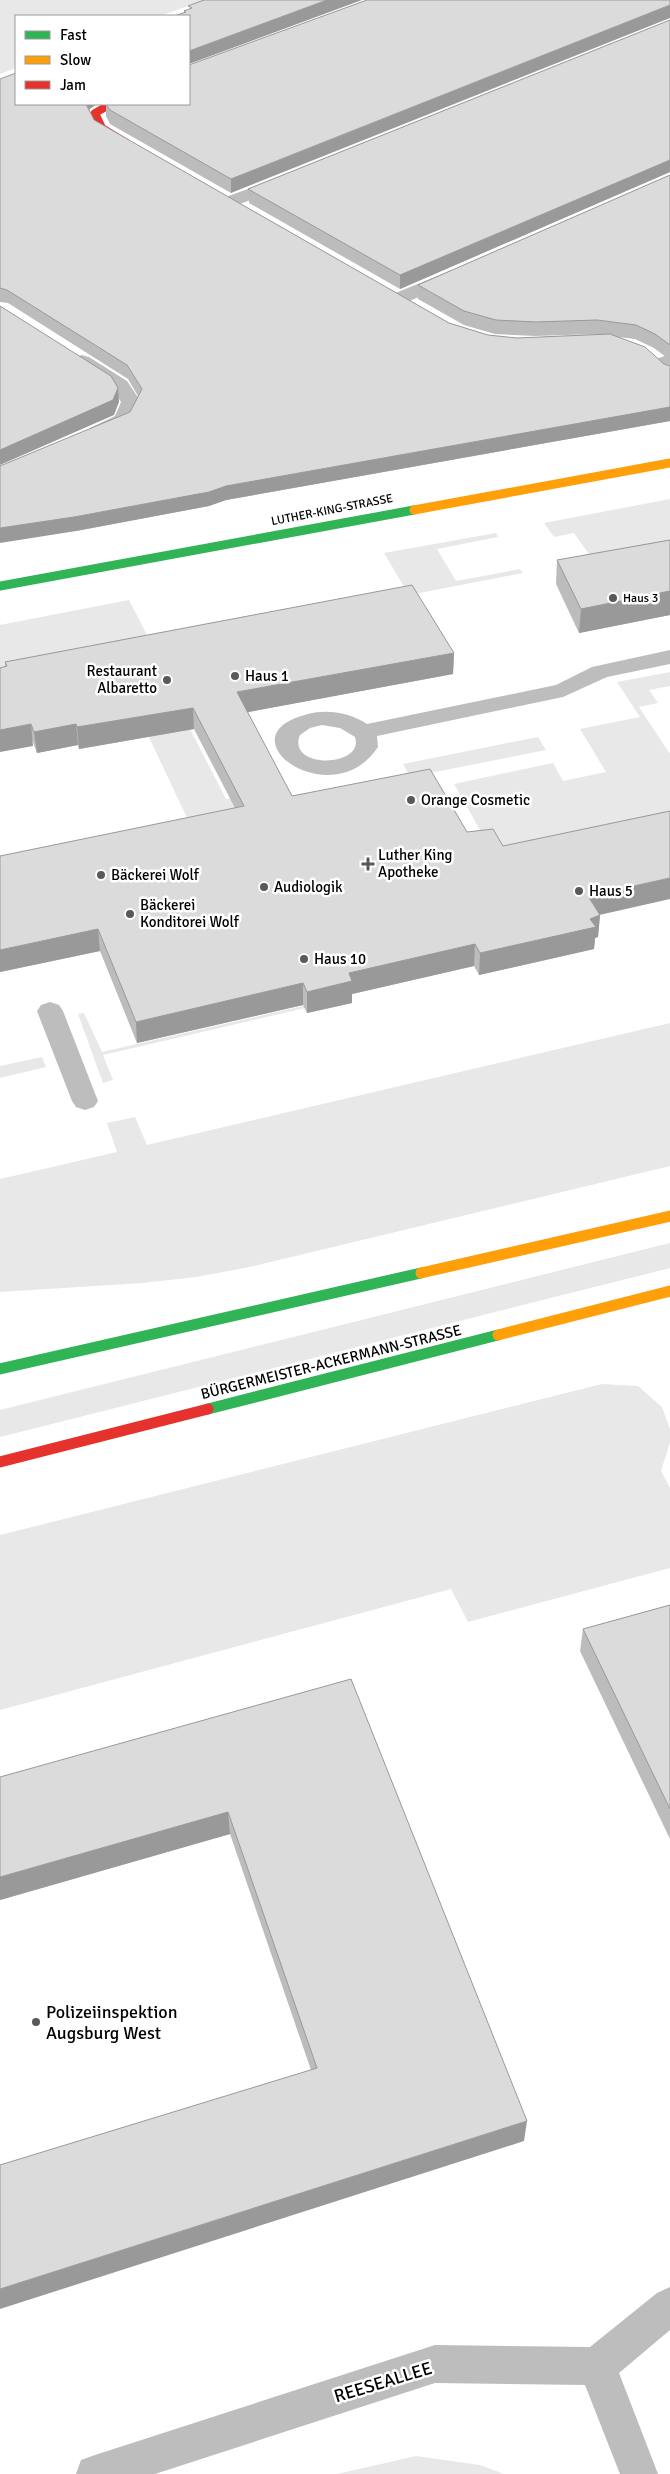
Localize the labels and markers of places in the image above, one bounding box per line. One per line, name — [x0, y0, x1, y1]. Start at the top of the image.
place label: Haus 3 — [623, 591, 658, 606]
marker: Haus 3 — [607, 592, 619, 604]
place label: Restaurant Albaretto — [87, 662, 157, 697]
place label: Haus 1 — [245, 667, 289, 685]
marker: Haus 1 — [229, 670, 241, 682]
marker: Restaurant Albaretto — [161, 674, 173, 686]
place label: Orange Cosmetic — [421, 791, 530, 809]
marker: Orange Cosmetic — [405, 794, 417, 806]
place label: Luther King Apotheke — [378, 846, 453, 881]
marker: Luther King Apotheke — [362, 858, 374, 870]
place label: Bäckerei Wolf — [111, 866, 200, 884]
marker: Bäckerei Wolf — [95, 869, 107, 881]
place label: Audiologik — [274, 878, 343, 896]
marker: Audiologik — [258, 881, 270, 893]
place label: Haus 5 — [589, 882, 633, 900]
marker: Haus 5 — [573, 885, 585, 897]
place label: Bäckerei Konditorei Wolf — [140, 896, 240, 931]
marker: Bäckerei Konditorei Wolf — [124, 908, 136, 920]
place label: Haus 10 — [314, 950, 366, 968]
marker: Haus 10 — [298, 953, 310, 965]
place label: Polizeiinspektion Augsburg West — [46, 2001, 177, 2044]
marker: Polizeiinspektion Augsburg West — [30, 2016, 42, 2028]

